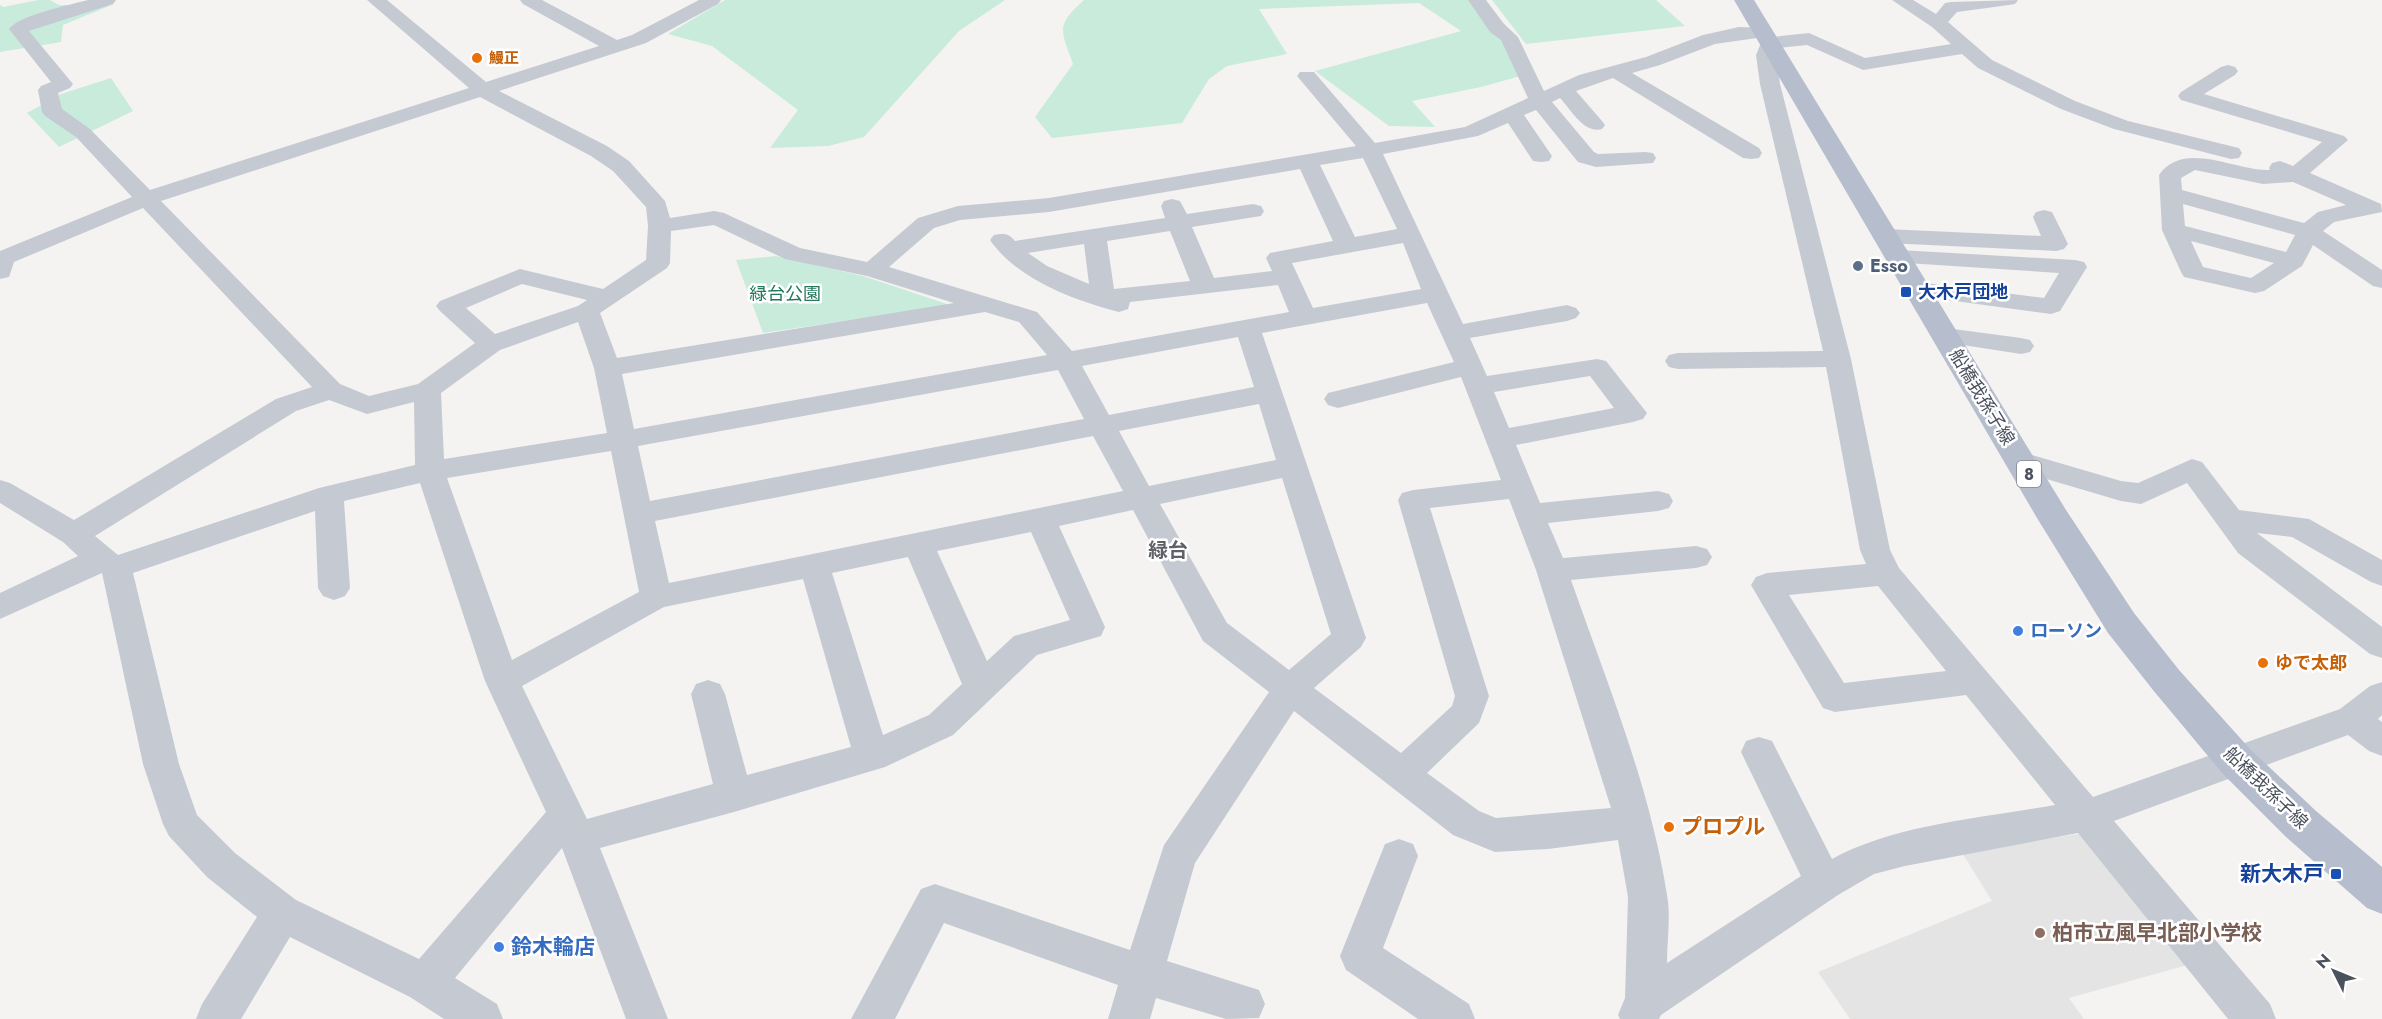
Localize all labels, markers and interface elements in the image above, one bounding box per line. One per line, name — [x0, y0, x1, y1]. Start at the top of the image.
place label: 鰻正 — [489, 47, 519, 69]
marker: 鰻正 — [470, 51, 484, 65]
place label: Esso — [1870, 253, 1908, 279]
marker: Esso — [1851, 259, 1865, 273]
place label: 大木戸団地 — [1918, 279, 2008, 305]
park label: 緑台公園 — [749, 281, 821, 307]
marker: 大木戸団地 — [1899, 285, 1913, 299]
street label: 船橋我孫子線 — [1943, 344, 2021, 450]
road number: 8 — [2017, 461, 2041, 487]
district label: 緑台 — [1148, 536, 1188, 565]
place label: ローソン — [2030, 618, 2102, 644]
marker: ローソン — [2011, 624, 2025, 638]
place label: ゆで太郎 — [2275, 650, 2347, 676]
marker: ゆで太郎 — [2256, 656, 2270, 670]
street label: 船橋我孫子線 — [2218, 741, 2314, 835]
place label: プロプル — [1681, 812, 1765, 842]
marker: プロプル — [1662, 820, 1676, 834]
place label: 新大木戸 — [2240, 859, 2324, 889]
marker: 新大木戸 — [2329, 867, 2343, 881]
place label: 柏市立風早北部小学校 — [2052, 918, 2262, 948]
marker: 柏市立風早北部小学校 — [2033, 926, 2047, 940]
place label: 鈴木輪店 — [511, 932, 595, 962]
marker: 鈴木輪店 — [492, 940, 506, 954]
north arrow — [2304, 941, 2364, 1001]
text: N — [2311, 949, 2336, 974]

